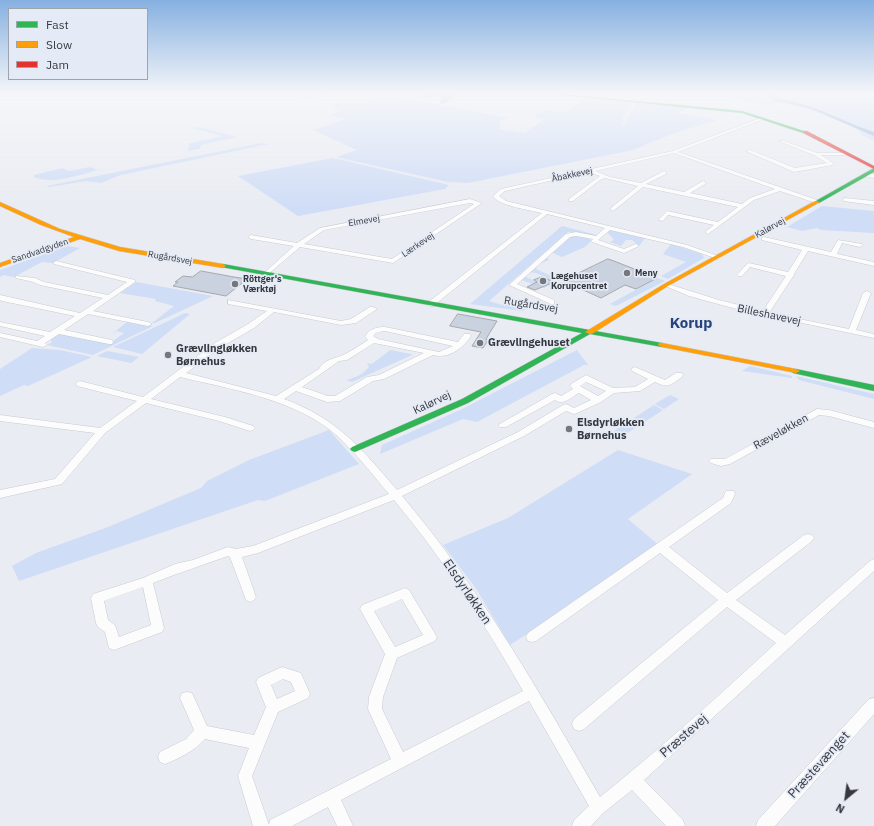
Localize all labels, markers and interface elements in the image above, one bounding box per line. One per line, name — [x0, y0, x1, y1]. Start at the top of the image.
legend — [8, 8, 148, 80]
text: Fast — [46, 17, 69, 32]
text: Slow — [46, 37, 72, 52]
text: Jam — [46, 57, 69, 72]
street label: Åbakkevej — [551, 165, 593, 185]
street label: Elmevej — [347, 213, 381, 229]
street label: Kalørvej — [753, 215, 787, 241]
street label: Lærkevej — [400, 230, 436, 260]
street label: Sandvadgyden — [10, 236, 70, 266]
street label: Rugårdsvej — [147, 249, 193, 267]
marker: Meny — [622, 268, 632, 278]
place label: Meny — [635, 268, 658, 278]
place label: Lægehuset Korupcentret — [551, 271, 607, 292]
place label: Röttger's Værktøj — [243, 274, 282, 295]
marker: Lægehuset Korupcentret — [538, 276, 548, 286]
marker: Röttger's Værktøj — [230, 279, 240, 289]
street label: Rugårdsvej — [503, 294, 559, 316]
street label: Billeshavevej — [736, 302, 802, 328]
district label: Korup — [670, 315, 712, 333]
place label: Grævlingehuset — [488, 336, 570, 350]
marker: Grævlingehuset — [475, 338, 485, 348]
place label: Grævlingløkken Børnehus — [176, 342, 257, 368]
marker: Grævlingløkken Børnehus — [163, 350, 173, 360]
street label: Kalørvej — [411, 389, 453, 417]
street label: Ræveløkken — [751, 412, 811, 452]
place label: Elsdyrløkken Børnehus — [577, 416, 644, 442]
marker: Elsdyrløkken Børnehus — [564, 424, 574, 434]
street label: Elsdyrløkken — [440, 556, 494, 628]
street label: Præstevej — [657, 711, 711, 761]
street label: Præstevænget — [785, 728, 853, 802]
north arrow — [826, 778, 866, 818]
text: N — [833, 800, 847, 817]

